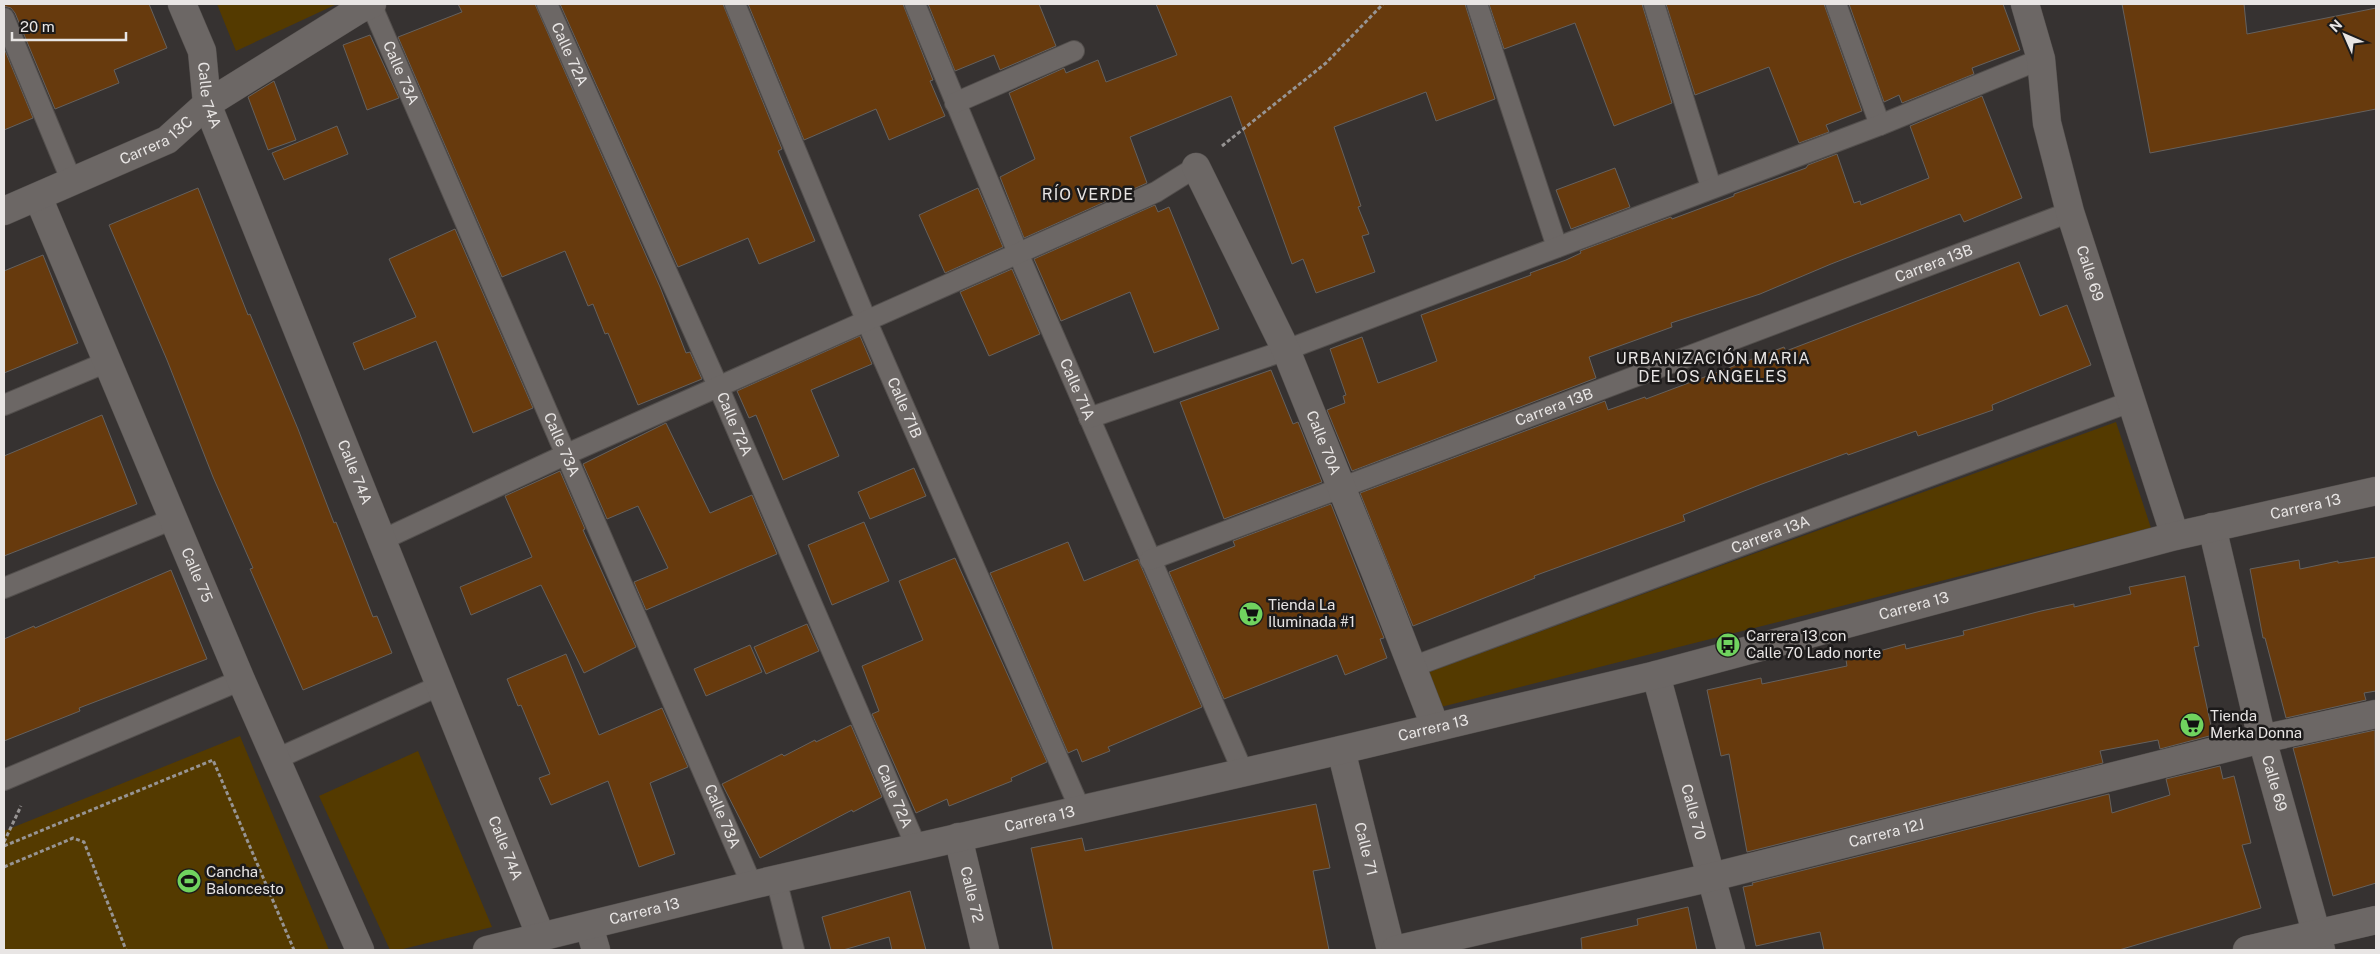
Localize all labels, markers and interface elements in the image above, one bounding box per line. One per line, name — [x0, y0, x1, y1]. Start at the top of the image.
scale bar — [12, 10, 126, 42]
north arrow — [2320, 10, 2370, 60]
text: N — [2326, 16, 2345, 35]
text: 20 m — [20, 18, 55, 35]
street label: Calle 72A — [548, 20, 592, 89]
street label: Calle 73A — [380, 38, 423, 108]
street label: Calle 74A — [195, 61, 225, 131]
street label: Carrera 13C — [117, 112, 196, 168]
district label: RÍO VERDE — [1042, 184, 1134, 204]
street label: Carrera 13B — [1892, 241, 1975, 285]
street label: Calle 69 — [2073, 243, 2107, 303]
district label: URBANIZACIÓN MARIA DE LOS ANGELES — [1615, 348, 1811, 386]
street label: Calle 71A — [1057, 356, 1098, 423]
street label: Calle 71B — [884, 375, 926, 441]
street label: Carrera 13B — [1513, 384, 1595, 429]
street label: Calle 72A — [714, 389, 756, 459]
street label: Calle 70A — [1303, 408, 1344, 478]
street label: Calle 73A — [541, 410, 583, 479]
street label: Calle 74A — [335, 437, 376, 507]
street label: Carrera 13 — [2269, 490, 2342, 522]
street label: Carrera 13A — [1729, 512, 1812, 557]
street label: Calle 75 — [178, 545, 216, 605]
street label: Carrera 13 — [1877, 588, 1951, 623]
place label: Tienda La Iluminada #1 — [1268, 596, 1355, 630]
supermarket icon: Tienda La Iluminada #1 — [1238, 601, 1264, 627]
place label: Carrera 13 con Calle 70 Lado norte — [1746, 627, 1881, 661]
bus stop icon: Carrera 13 con Calle 70 Lado norte — [1715, 632, 1741, 658]
place label: Tienda Merka Donna — [2210, 707, 2302, 741]
street label: Carrera 13 — [1396, 711, 1470, 744]
supermarket icon: Tienda Merka Donna — [2179, 712, 2205, 738]
street label: Calle 69 — [2259, 753, 2291, 813]
street label: Calle 72A — [874, 761, 916, 831]
street label: Calle 73A — [701, 782, 744, 851]
street label: Calle 70 — [1678, 782, 1710, 842]
street label: Carrera 13 — [1003, 802, 1076, 835]
street label: Calle 74A — [485, 813, 526, 883]
street label: Carrera 12J — [1847, 815, 1926, 850]
street label: Calle 71 — [1351, 820, 1381, 877]
place label: Cancha Baloncesto — [206, 863, 284, 897]
street label: Calle 72 — [957, 864, 987, 924]
sports icon: Cancha Baloncesto — [176, 868, 202, 894]
street label: Carrera 13 — [607, 894, 681, 928]

